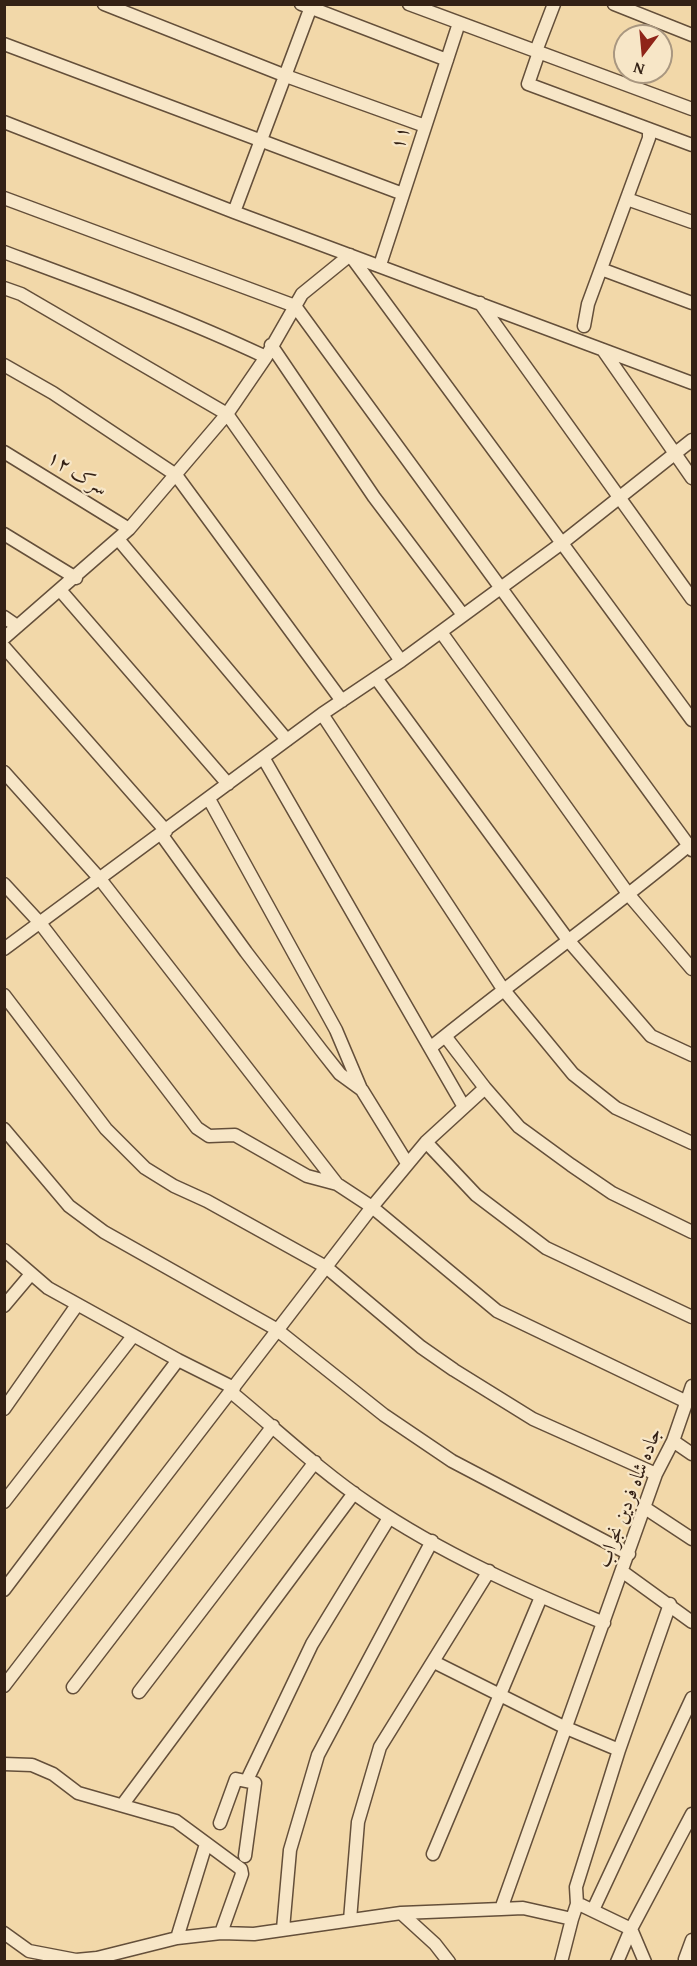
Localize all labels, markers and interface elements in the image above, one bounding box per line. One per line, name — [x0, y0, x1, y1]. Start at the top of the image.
north arrow — [613, 24, 673, 84]
text: N — [630, 56, 647, 82]
street label: ۱۱ — [386, 123, 416, 153]
street label: سرک ۱۲ — [42, 446, 112, 502]
street label: جاده شاه فردین نجراب — [592, 1425, 668, 1571]

